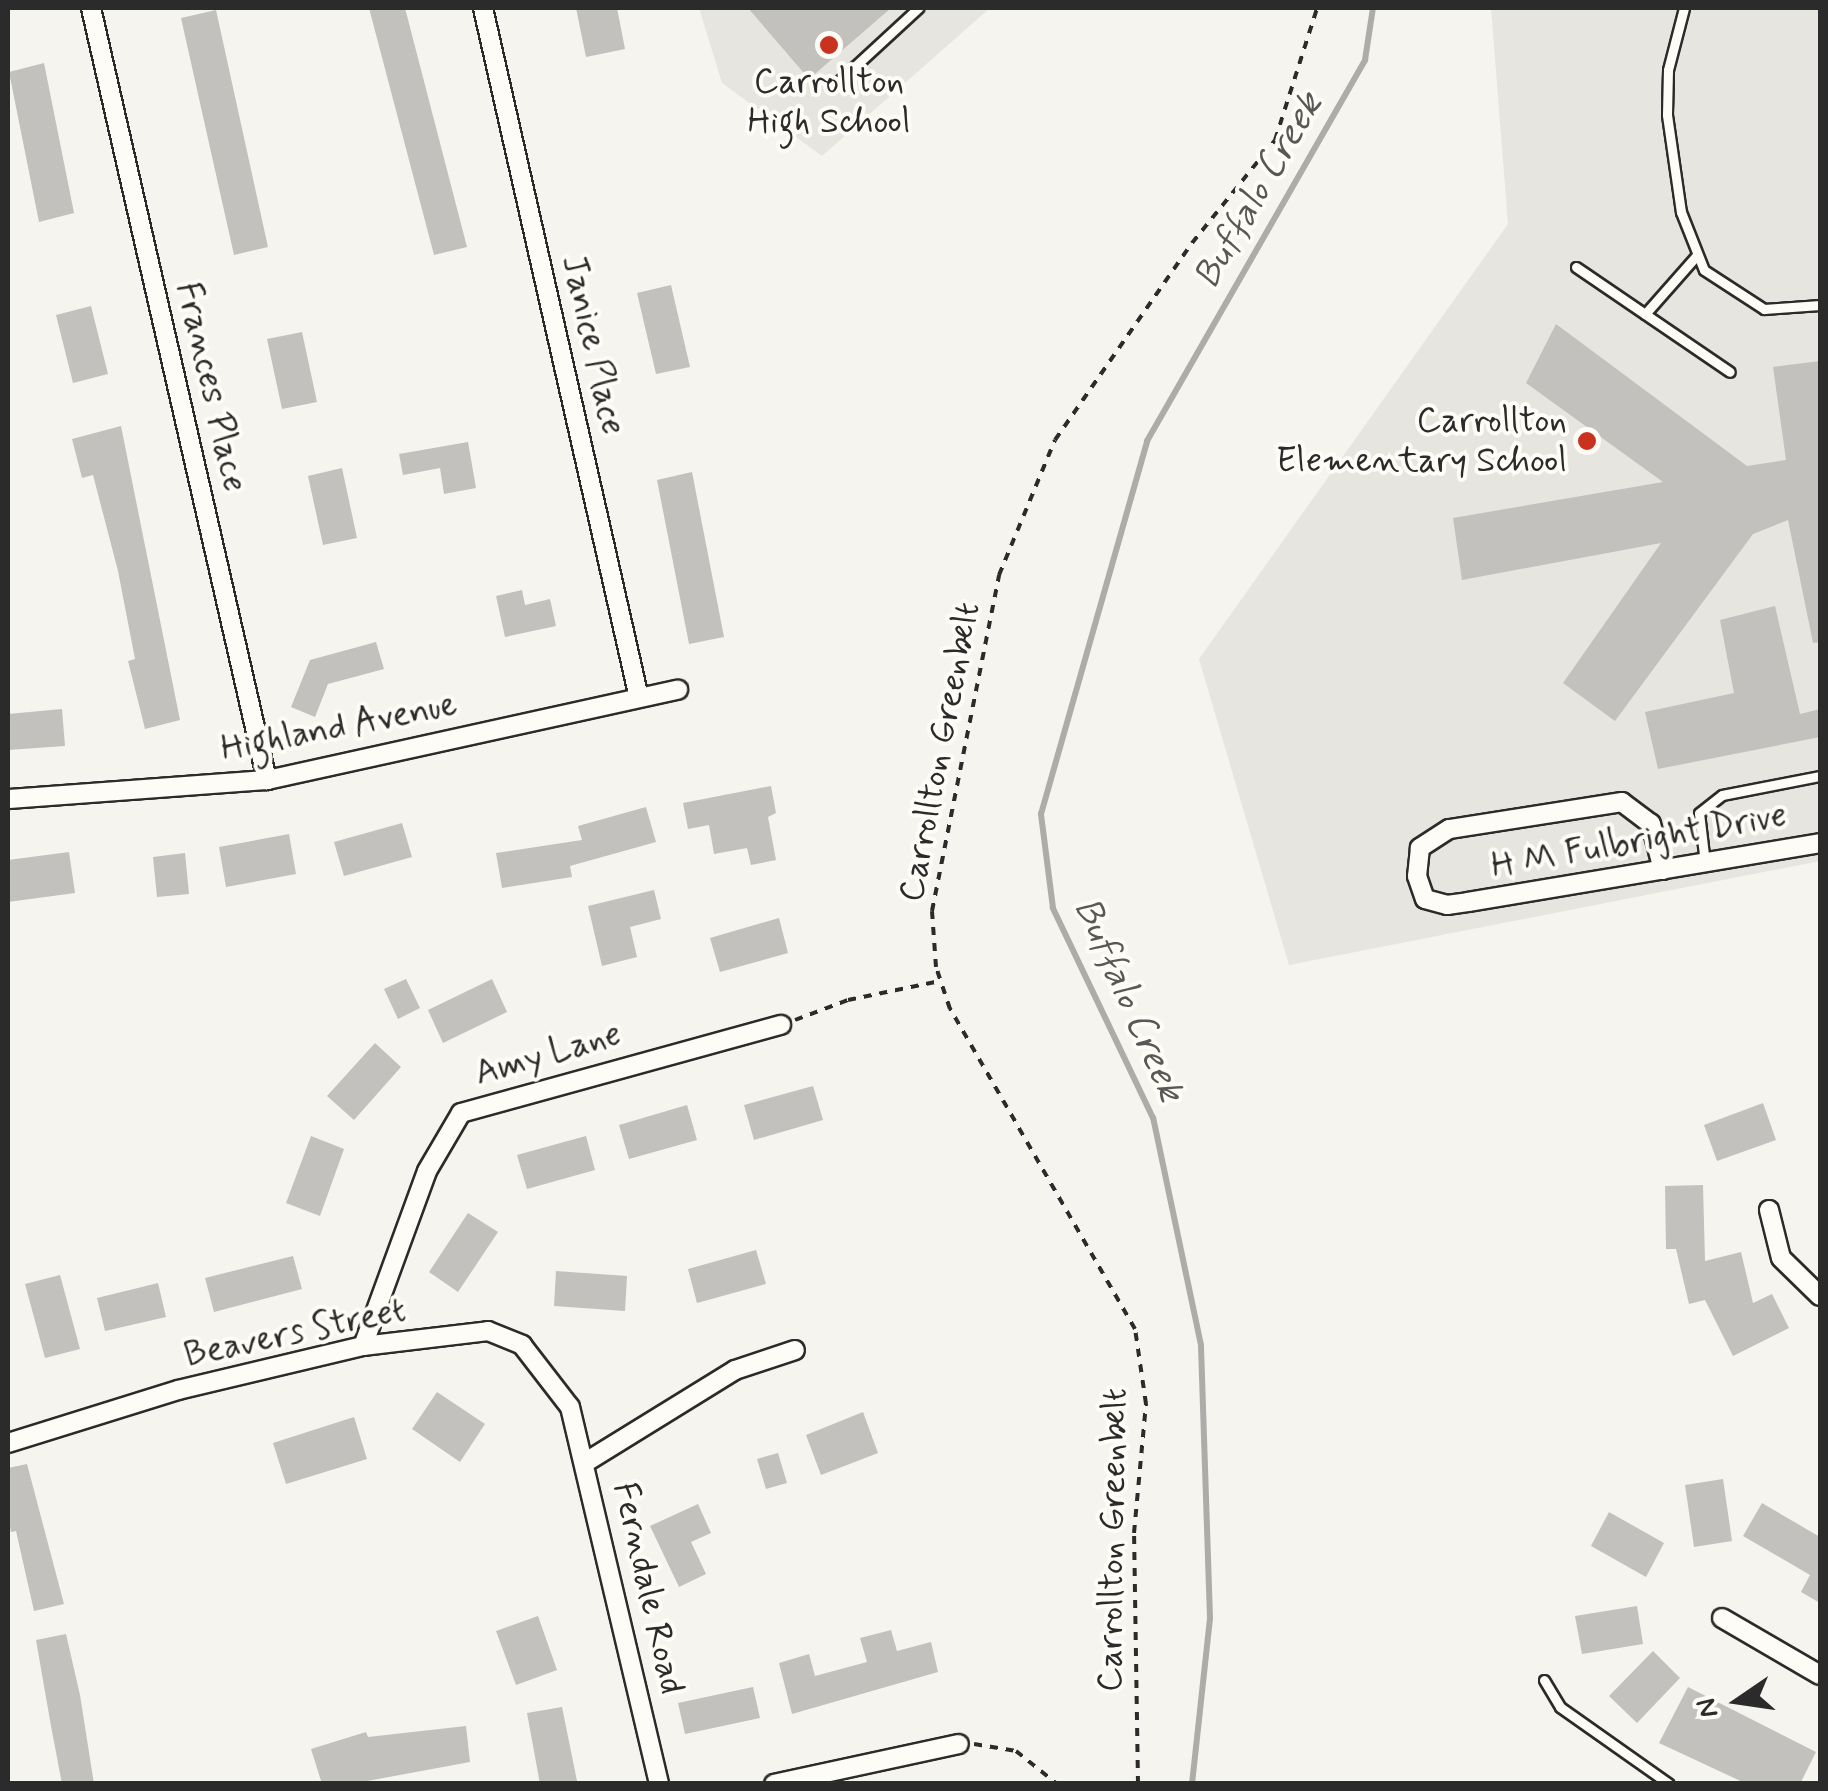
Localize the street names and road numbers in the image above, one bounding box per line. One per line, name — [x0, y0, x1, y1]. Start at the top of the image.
street label: Janice Place — [552, 251, 634, 439]
street label: Frances Place — [167, 280, 255, 494]
street label: Carrollton Greenbelt — [890, 595, 990, 909]
street label: Highland Avenue — [214, 683, 464, 771]
street label: H M Fulbright Drive — [1491, 795, 1787, 887]
street label: Amy Lane — [469, 1013, 627, 1095]
street label: Beavers Street — [177, 1288, 413, 1378]
street label: Carrollton Greenbelt — [1089, 1384, 1137, 1696]
street label: Ferndale Road — [603, 1479, 693, 1697]

